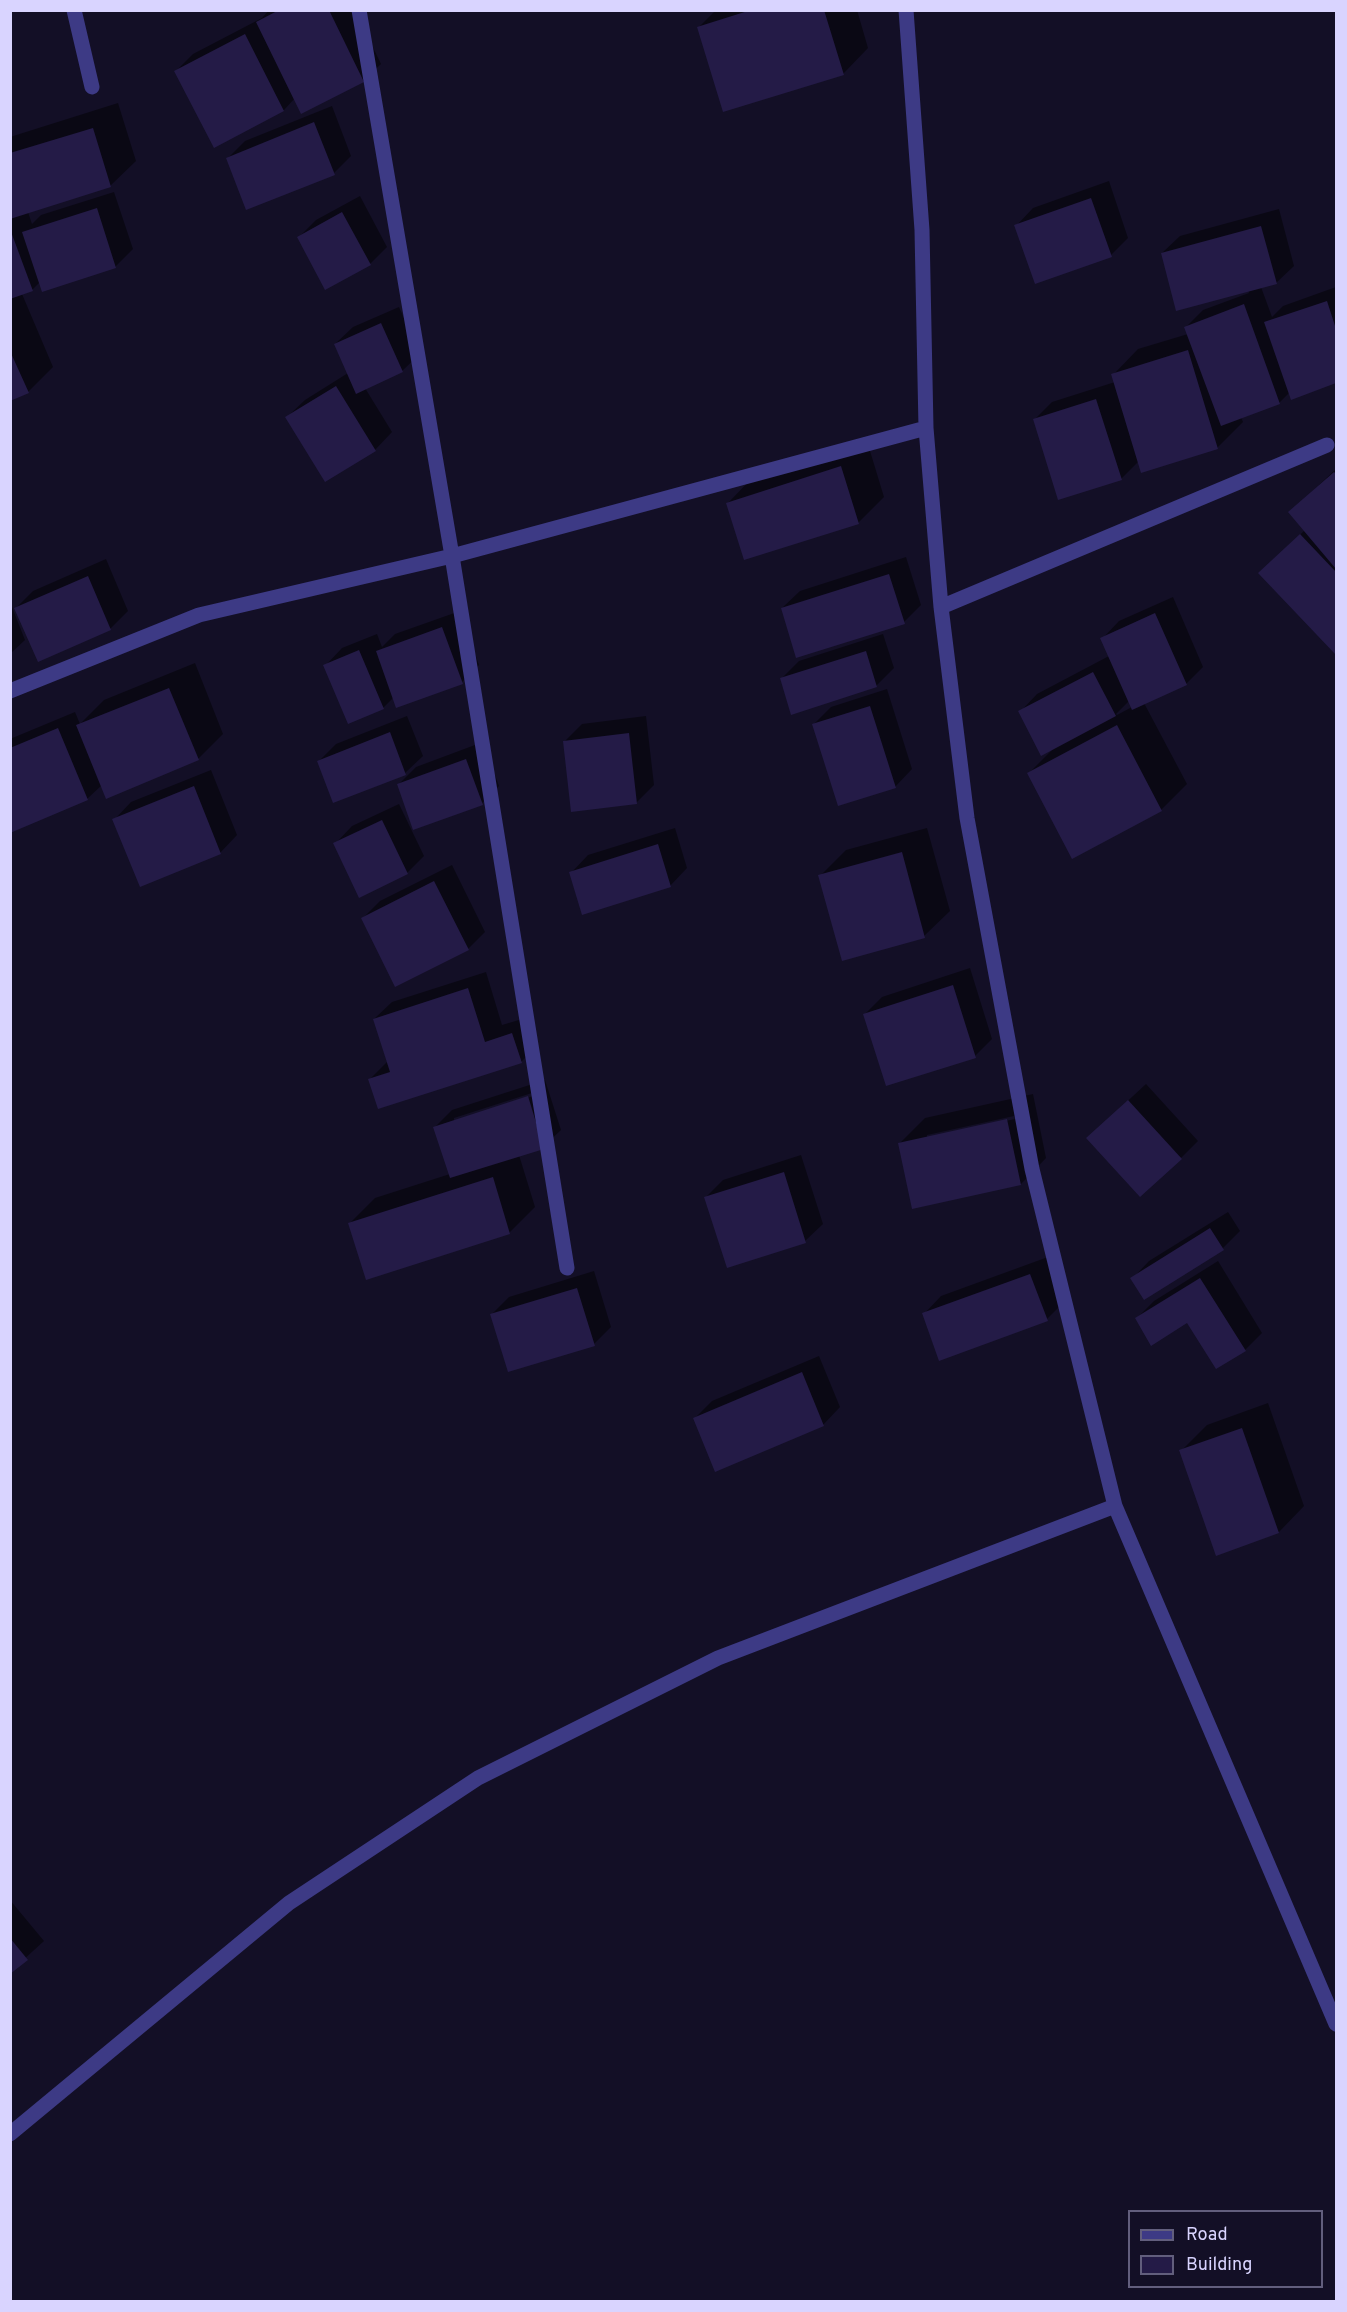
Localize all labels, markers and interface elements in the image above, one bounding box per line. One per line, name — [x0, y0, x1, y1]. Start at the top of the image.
legend — [1128, 2210, 1323, 2288]
text: Road — [1186, 2224, 1228, 2247]
text: Building — [1186, 2254, 1252, 2277]

